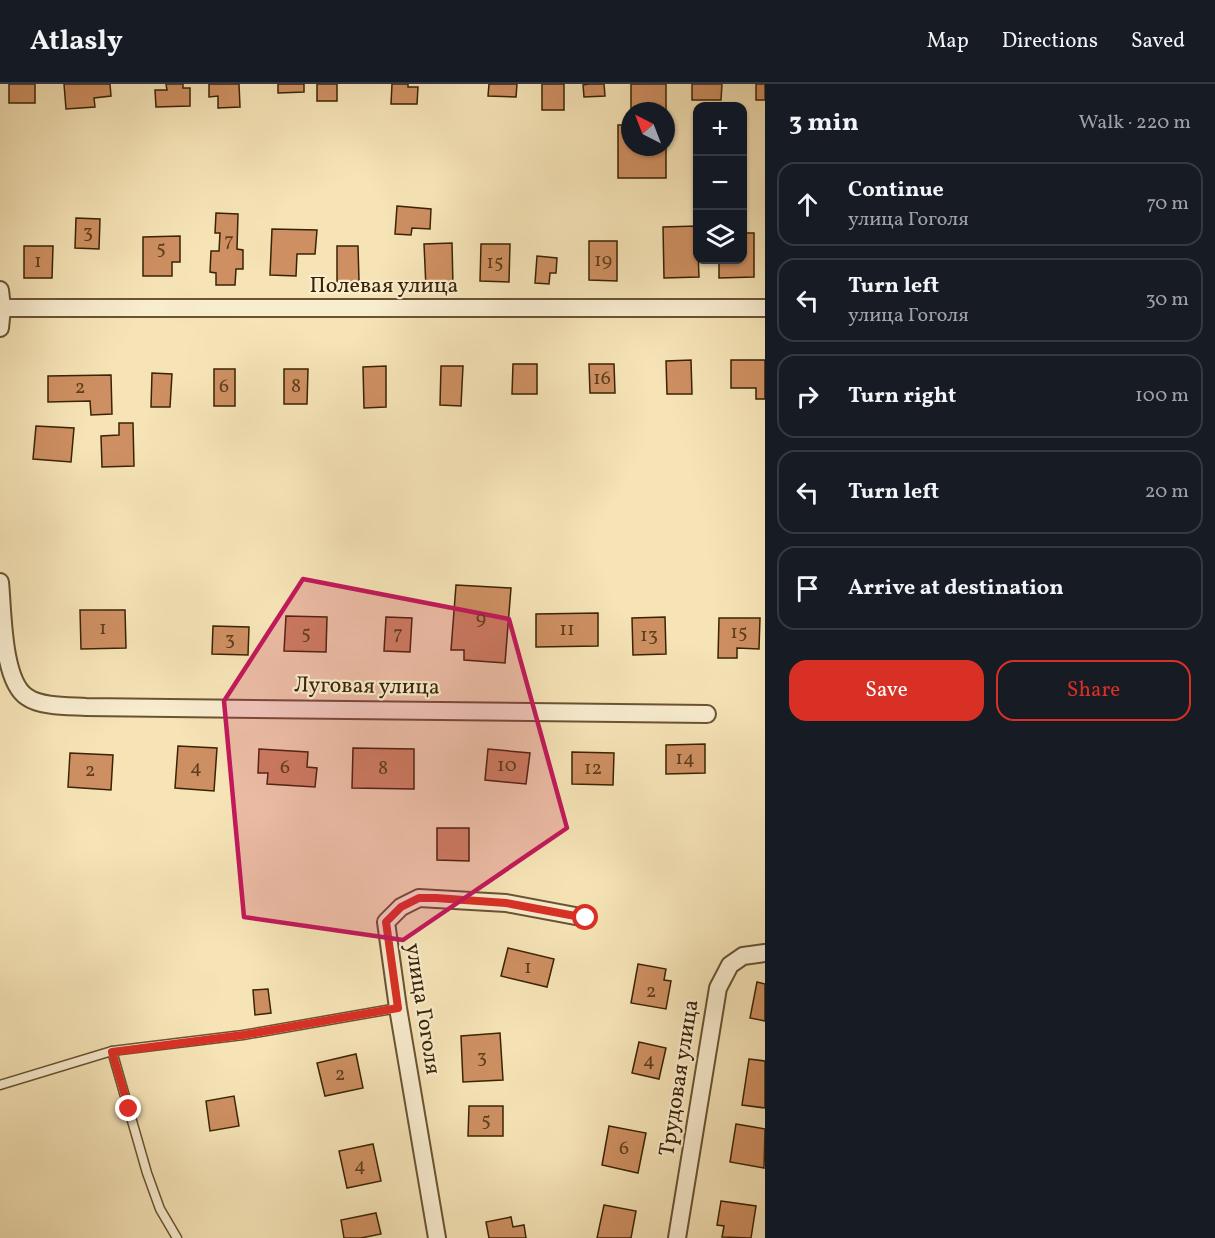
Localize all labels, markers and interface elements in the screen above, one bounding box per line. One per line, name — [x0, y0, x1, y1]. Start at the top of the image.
text: Atlasly — [30, 22, 123, 61]
text: Map — [927, 27, 969, 56]
text: Directions — [1002, 27, 1098, 56]
text: Saved — [1131, 27, 1185, 56]
north arrow — [621, 102, 675, 156]
map controls — [693, 102, 747, 264]
button: + — [693, 102, 747, 156]
text: 3 min — [789, 105, 859, 141]
text: Walk · 220 m — [1079, 109, 1191, 137]
button: − — [693, 156, 747, 210]
text: Continue — [848, 175, 944, 206]
icon: ahead — [791, 188, 824, 221]
text: 70 m — [1146, 190, 1189, 218]
text: улица Гоголя — [848, 206, 969, 234]
button: layers — [693, 210, 747, 264]
house number: 3 — [83, 219, 93, 247]
house number: 7 — [224, 227, 234, 255]
house number: 5 — [156, 235, 166, 263]
house number: 19 — [594, 247, 612, 275]
house number: 1 — [34, 248, 42, 276]
house number: 15 — [486, 249, 504, 277]
street label: Полевая улица — [309, 271, 459, 302]
text: Turn left — [848, 271, 939, 302]
icon: left — [791, 284, 824, 317]
text: 30 m — [1145, 286, 1189, 314]
text: улица Гоголя — [848, 302, 969, 330]
house number: 16 — [593, 365, 611, 393]
house number: 6 — [219, 373, 229, 401]
house number: 8 — [291, 373, 301, 401]
house number: 2 — [75, 374, 85, 402]
icon: right — [791, 380, 824, 413]
text: Turn right — [848, 381, 956, 412]
text: 100 m — [1135, 382, 1189, 410]
icon: left — [791, 476, 824, 509]
text: Turn left — [848, 477, 939, 508]
text: 20 m — [1145, 478, 1189, 506]
icon: arrive — [791, 572, 824, 605]
text: Arrive at destination — [848, 573, 1064, 604]
house number: 9 — [476, 605, 486, 633]
house number: 1 — [99, 615, 107, 643]
house number: 11 — [559, 616, 575, 644]
house number: 15 — [730, 619, 748, 647]
house number: 5 — [301, 620, 311, 648]
house number: 7 — [393, 620, 403, 648]
house number: 13 — [640, 622, 658, 650]
house number: 3 — [225, 626, 235, 654]
button: Save — [789, 660, 984, 721]
button: Share — [996, 660, 1191, 721]
street label: Луговая улица — [294, 670, 440, 704]
house number: 14 — [675, 745, 695, 773]
house number: 10 — [497, 752, 517, 780]
house number: 4 — [190, 754, 202, 782]
house number: 6 — [280, 754, 290, 782]
house number: 8 — [378, 755, 388, 783]
house number: 12 — [584, 755, 602, 783]
house number: 2 — [85, 757, 95, 785]
route start — [572, 904, 598, 930]
street label: улица Гоголя — [396, 941, 448, 1077]
house number: 1 — [524, 954, 532, 982]
house number: 2 — [646, 978, 656, 1006]
street label: Трудовая улица — [652, 997, 708, 1159]
house number: 3 — [477, 1044, 487, 1072]
house number: 4 — [643, 1047, 655, 1075]
house number: 2 — [335, 1061, 345, 1089]
route end — [115, 1095, 141, 1121]
house number: 5 — [481, 1107, 491, 1135]
house number: 6 — [619, 1135, 629, 1163]
house number: 4 — [354, 1152, 366, 1180]

